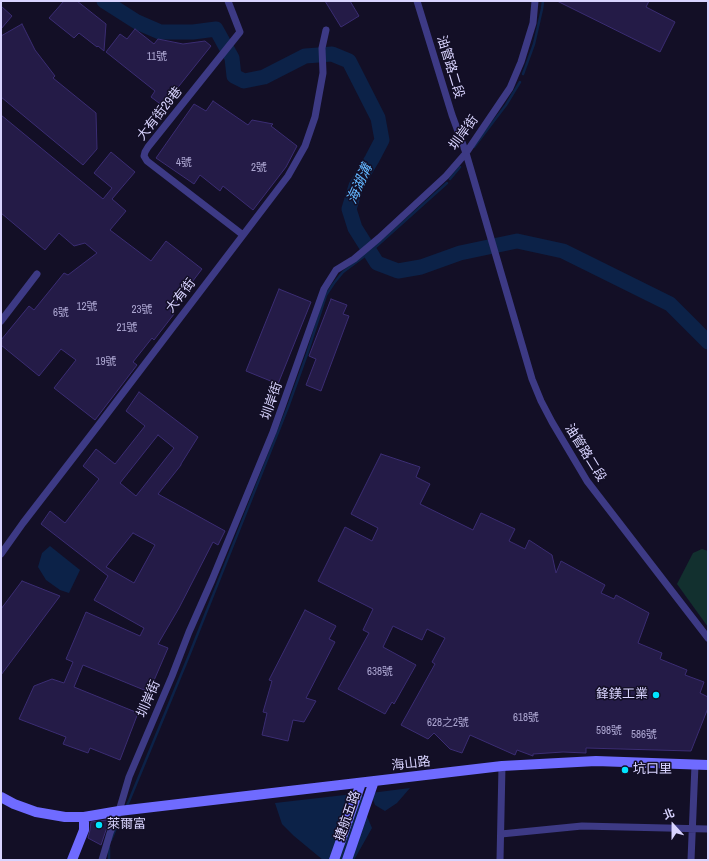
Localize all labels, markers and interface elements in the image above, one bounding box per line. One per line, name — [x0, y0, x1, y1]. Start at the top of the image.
street label: 油管路二段 — [433, 34, 467, 100]
house number: 11號 — [147, 50, 167, 64]
street label: 大有街29巷 — [134, 84, 186, 144]
street label: 圳岸街 — [446, 113, 482, 153]
house number: 4號 — [176, 156, 192, 170]
house number: 2號 — [251, 161, 267, 175]
water label: 海湖溝 — [344, 161, 376, 207]
street label: 大有街 — [163, 276, 199, 316]
house number: 12號 — [76, 300, 98, 314]
house number: 23號 — [131, 303, 153, 317]
house number: 6號 — [53, 306, 69, 320]
house number: 21號 — [116, 321, 138, 335]
house number: 19號 — [95, 355, 117, 369]
street label: 圳岸街 — [258, 380, 286, 422]
street label: 油管路二段 — [561, 421, 609, 485]
house number: 638號 — [367, 665, 393, 679]
street label: 圳岸街 — [134, 678, 164, 720]
place label: 鋒鎂工業 — [596, 687, 648, 703]
marker: 鋒鎂工業 — [651, 690, 661, 700]
house number: 618號 — [513, 711, 539, 725]
house number: 628之2號 — [427, 716, 469, 730]
house number: 598號 — [596, 724, 622, 738]
house number: 586號 — [631, 728, 657, 742]
street label: 海山路 — [391, 754, 431, 774]
place label: 坑口里 — [633, 762, 672, 778]
marker: 坑口里 — [620, 765, 630, 775]
street label: 捷航五路 — [332, 789, 364, 843]
north arrow — [653, 805, 693, 845]
text: 北 — [661, 805, 676, 822]
place label: 萊爾富 — [107, 817, 146, 833]
marker: 萊爾富 — [94, 820, 104, 830]

